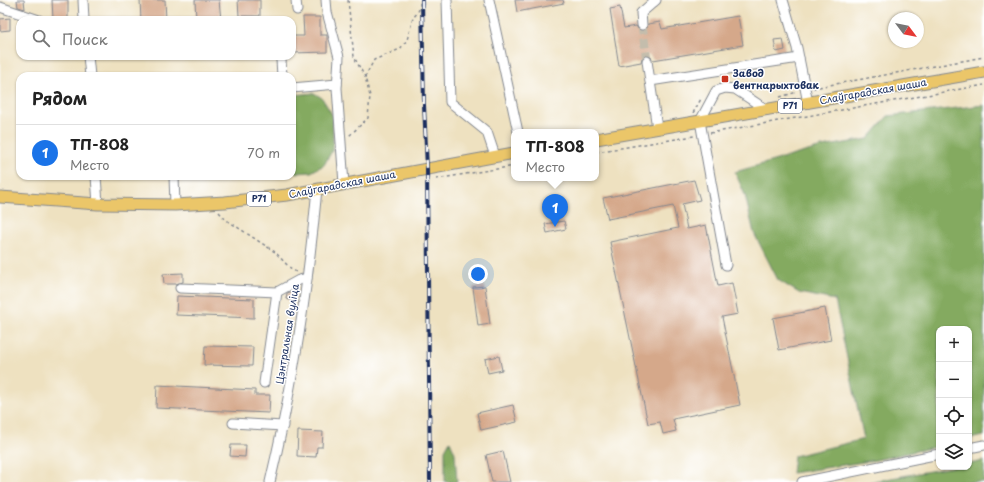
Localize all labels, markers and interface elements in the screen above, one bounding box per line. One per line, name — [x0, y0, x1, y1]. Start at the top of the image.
north arrow — [888, 12, 924, 48]
search box — [16, 16, 296, 60]
icon: search — [30, 27, 52, 49]
text: Поиск — [62, 27, 108, 50]
place label: Завод вентнарыхтовак — [732, 65, 820, 92]
marker: Завод вентнарыхтовак — [720, 74, 730, 84]
street label: Слаўгарадская шаша — [818, 74, 928, 107]
text: Рядом — [32, 85, 87, 111]
road number: Р71 — [778, 99, 802, 113]
popup — [511, 129, 599, 181]
text: ТП-808 — [70, 132, 129, 155]
text: ТП-808 — [525, 134, 585, 157]
text: 1 — [42, 143, 48, 162]
text: 70 m — [247, 143, 280, 162]
text: Место — [70, 155, 110, 174]
text: Место — [525, 157, 565, 176]
street label: Слаўгарадская шаша — [287, 166, 397, 201]
road number: Р71 — [247, 192, 271, 206]
pin: 1 — [542, 194, 568, 227]
your location — [468, 264, 488, 284]
street label: Цэнтральная вуліца — [271, 282, 303, 385]
map controls — [936, 326, 972, 470]
button: + — [936, 326, 972, 362]
button: − — [936, 362, 972, 398]
button: locate — [936, 398, 972, 434]
button: layers — [936, 434, 972, 470]

